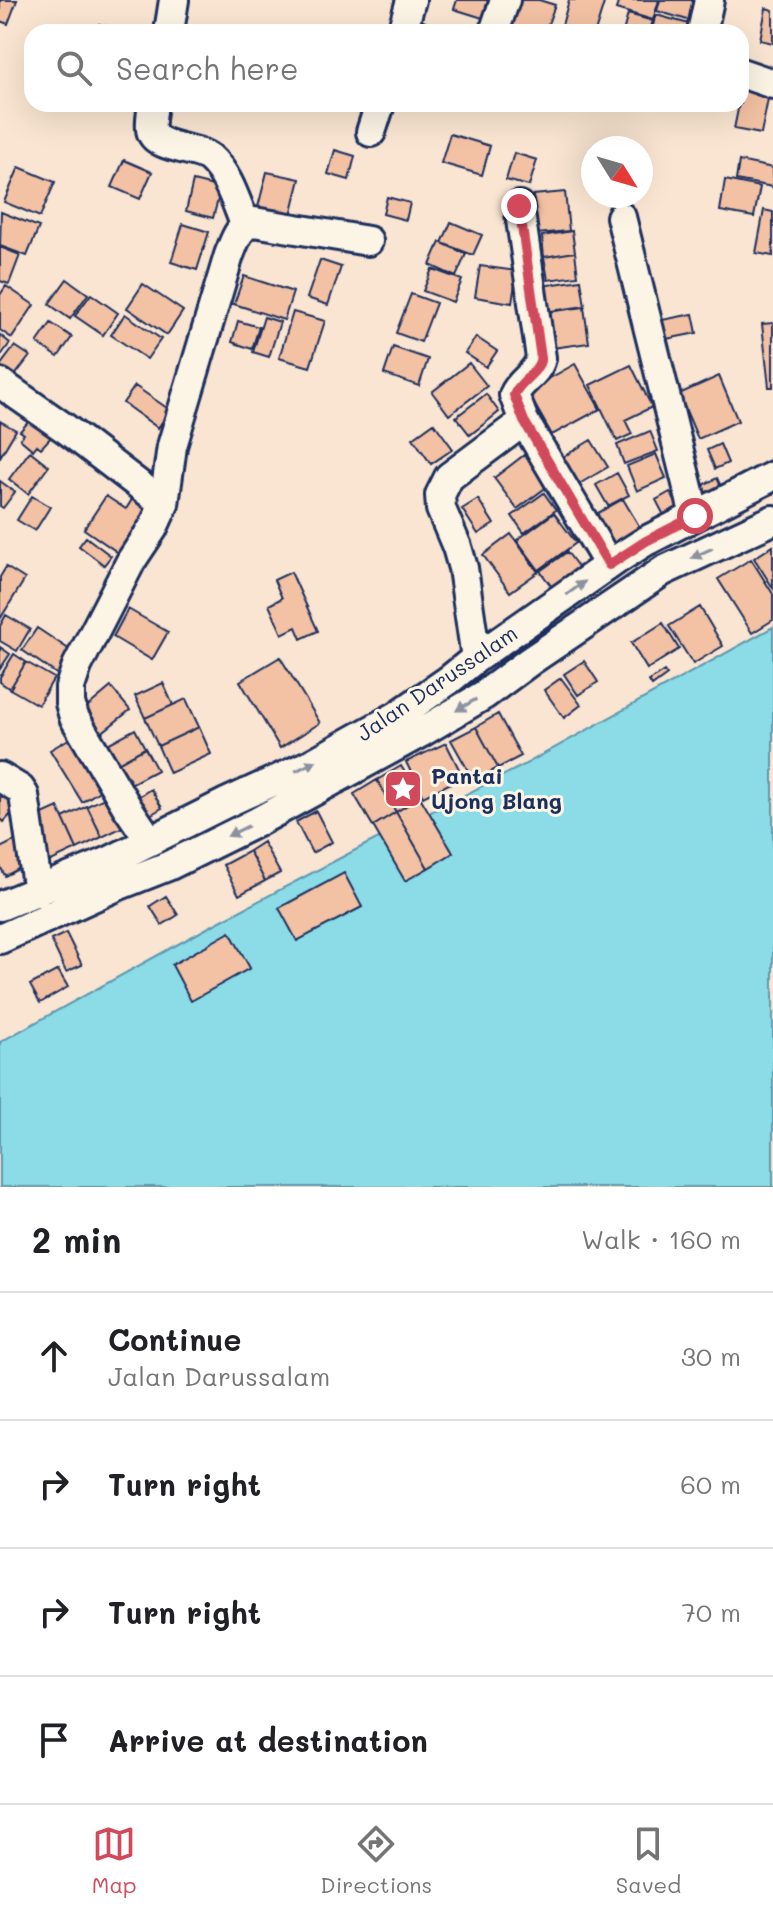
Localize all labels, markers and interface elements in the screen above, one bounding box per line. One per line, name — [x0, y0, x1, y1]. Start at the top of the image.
search box — [24, 24, 749, 112]
icon: search — [52, 46, 96, 90]
text: Search here — [116, 48, 299, 88]
north arrow — [581, 136, 653, 208]
route end — [501, 188, 537, 224]
route start — [677, 498, 713, 534]
one-way arrow — [691, 546, 714, 560]
one-way arrow — [565, 581, 586, 596]
street label: Jalan Darussalam — [351, 618, 523, 747]
one-way arrow — [455, 698, 477, 712]
one-way arrow — [295, 759, 318, 772]
place label: Pantai Ujong Blang — [431, 761, 562, 815]
place icon: Pantai Ujong Blang — [382, 768, 424, 810]
one-way arrow — [227, 825, 250, 838]
text: 2 min — [32, 1217, 121, 1262]
text: Walk · 160 m — [581, 1222, 741, 1256]
text: Continue — [108, 1319, 241, 1359]
icon: ahead — [32, 1334, 76, 1378]
text: 30 m — [681, 1339, 741, 1373]
text: Jalan Darussalam — [108, 1359, 330, 1393]
icon: right — [32, 1462, 76, 1506]
text: Turn right — [108, 1464, 261, 1504]
text: 60 m — [680, 1467, 741, 1501]
icon: right — [32, 1590, 76, 1634]
text: Turn right — [108, 1592, 261, 1632]
text: 70 m — [681, 1595, 741, 1629]
icon: arrive — [32, 1718, 76, 1762]
text: Arrive at destination — [108, 1720, 428, 1760]
tab: Map — [92, 1822, 137, 1899]
tab: Directions — [320, 1822, 432, 1899]
tab: Saved — [616, 1822, 681, 1899]

